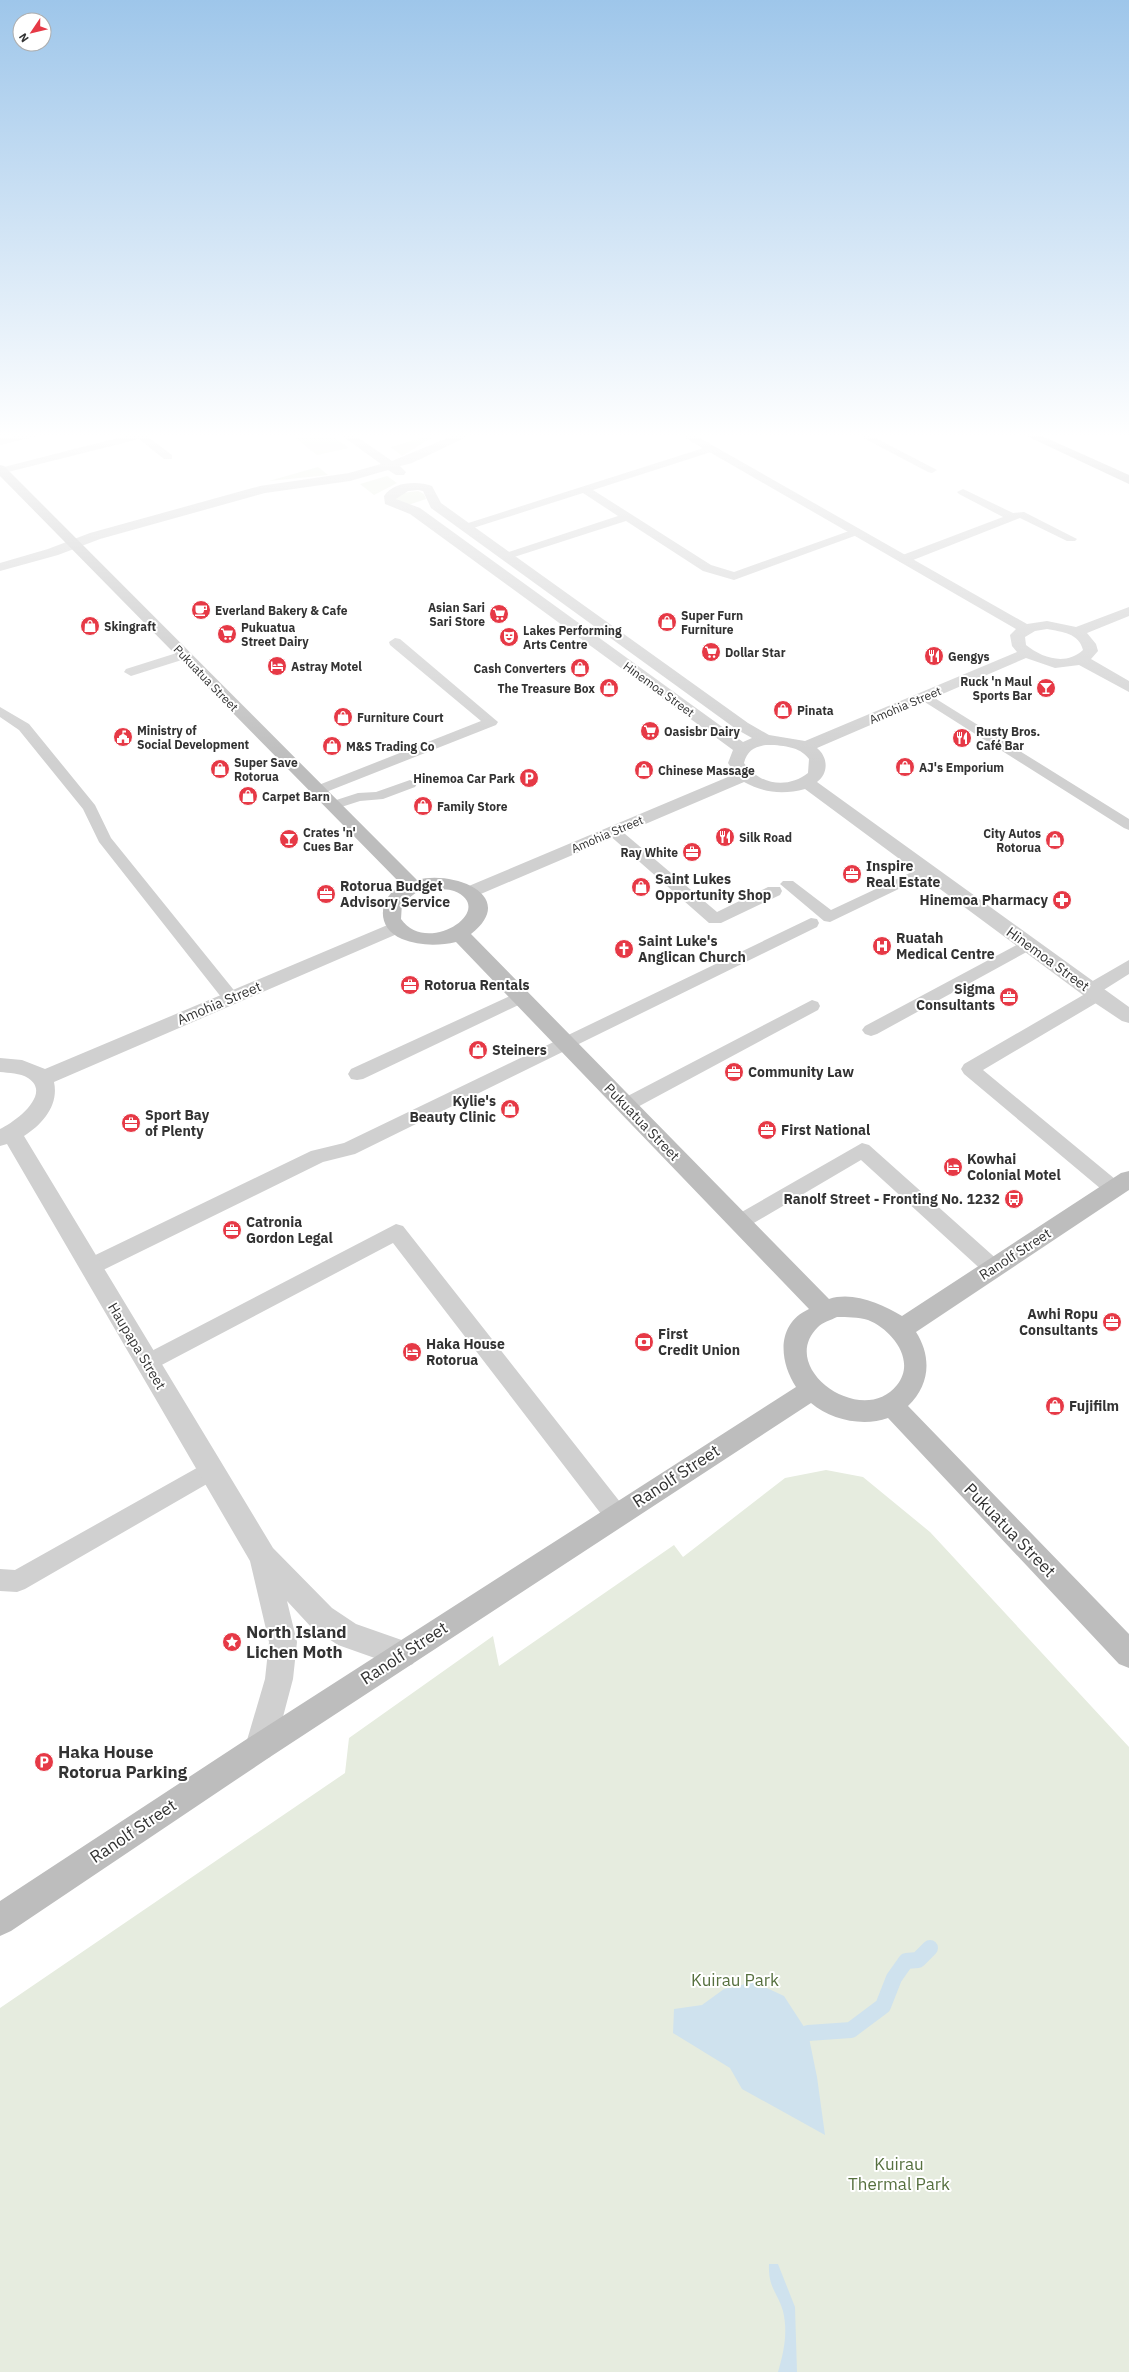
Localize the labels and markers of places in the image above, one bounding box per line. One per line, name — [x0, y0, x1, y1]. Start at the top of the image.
cafe icon: Everland Bakery & Cafe — [190, 599, 212, 621]
place label: Asian Sari Sari Store — [428, 600, 485, 629]
place label: Everland Bakery & Cafe — [215, 603, 348, 618]
supermarket icon: Asian Sari Sari Store — [488, 603, 510, 625]
place label: Super Furn Furniture — [681, 608, 743, 637]
shop icon: Super Furn Furniture — [656, 611, 678, 633]
shop icon: Skingraft — [79, 615, 101, 637]
place label: Skingraft — [104, 619, 156, 634]
place label: Pukuatua Street Dairy — [241, 620, 309, 649]
supermarket icon: Pukuatua Street Dairy — [216, 623, 238, 645]
place label: Lakes Performing Arts Centre — [523, 623, 622, 652]
theatre icon: Lakes Performing Arts Centre — [498, 626, 520, 648]
supermarket icon: Dollar Star — [700, 641, 722, 663]
place label: Dollar Star — [725, 645, 786, 660]
restaurant icon: Gengys — [923, 645, 945, 667]
place label: Gengys — [948, 649, 990, 664]
hotel icon: Astray Motel — [266, 655, 288, 677]
shop icon: Cash Converters — [569, 657, 591, 679]
place label: Astray Motel — [291, 659, 362, 674]
place label: Cash Converters — [474, 661, 566, 676]
place label: Ruck 'n Maul Sports Bar — [960, 674, 1032, 703]
shop icon: The Treasure Box — [598, 677, 620, 699]
bar icon: Ruck 'n Maul Sports Bar — [1035, 677, 1057, 699]
place label: The Treasure Box — [498, 681, 595, 696]
shop icon: Pinata — [772, 699, 794, 721]
place label: Pinata — [797, 703, 834, 718]
shop icon: Furniture Court — [332, 706, 354, 728]
place label: Furniture Court — [357, 710, 444, 725]
supermarket icon: Oasisbr Dairy — [639, 720, 661, 742]
place label: Ministry of Social Development — [137, 723, 250, 752]
place label: Oasisbr Dairy — [664, 724, 740, 739]
place label: Rusty Bros. Café Bar — [976, 724, 1040, 753]
public building icon: Ministry of Social Development — [112, 726, 134, 748]
restaurant icon: Rusty Bros. Café Bar — [951, 727, 973, 749]
shop icon: M&S Trading Co — [321, 735, 343, 757]
place label: M&S Trading Co — [346, 739, 435, 754]
place label: Super Save Rotorua — [234, 755, 298, 784]
shop icon: AJ's Emporium — [894, 756, 916, 778]
shop icon: Super Save Rotorua — [209, 758, 231, 780]
shop icon: Chinese Massage — [633, 759, 655, 781]
place label: AJ's Emporium — [919, 760, 1004, 775]
place label: Chinese Massage — [658, 763, 755, 778]
parking icon: Hinemoa Car Park — [518, 767, 540, 789]
place label: Hinemoa Car Park — [413, 771, 515, 786]
shop icon: Carpet Barn — [237, 785, 259, 807]
place label: Carpet Barn — [262, 789, 330, 804]
shop icon: Family Store — [412, 795, 434, 817]
place label: Family Store — [437, 799, 508, 814]
place label: Crates 'n' Cues Bar — [303, 825, 356, 854]
restaurant icon: Silk Road — [714, 826, 736, 848]
place label: City Autos Rotorua — [983, 826, 1041, 855]
bar icon: Crates 'n' Cues Bar — [278, 828, 300, 850]
shop icon: City Autos Rotorua — [1044, 829, 1066, 851]
place label: Silk Road — [739, 830, 792, 845]
office icon: Ray White — [681, 841, 703, 863]
place label: Ray White — [621, 845, 678, 860]
place label: Inspire Real Estate — [866, 857, 941, 891]
office icon: Inspire Real Estate — [841, 863, 863, 885]
place label: Saint Lukes Opportunity Shop — [655, 870, 771, 904]
shop icon: Saint Lukes Opportunity Shop — [630, 876, 652, 898]
place label: Rotorua Budget Advisory Service — [340, 877, 450, 911]
office icon: Rotorua Budget Advisory Service — [315, 883, 337, 905]
pharmacy icon: Hinemoa Pharmacy — [1051, 889, 1073, 911]
place label: Hinemoa Pharmacy — [920, 891, 1049, 909]
place label: Ruatah Medical Centre — [896, 929, 995, 963]
place label: Saint Luke's Anglican Church — [638, 932, 746, 966]
hospital icon: Ruatah Medical Centre — [871, 935, 893, 957]
church icon: Saint Luke's Anglican Church — [613, 938, 635, 960]
office icon: Rotorua Rentals — [399, 974, 421, 996]
place label: Rotorua Rentals — [424, 976, 530, 994]
place label: Sigma Consultants — [916, 980, 995, 1014]
office icon: Sigma Consultants — [998, 986, 1020, 1008]
shop icon: Steiners — [467, 1039, 489, 1061]
place label: Steiners — [492, 1041, 547, 1059]
office icon: Community Law — [723, 1061, 745, 1083]
place label: Community Law — [748, 1063, 854, 1081]
place label: Kylie's Beauty Clinic — [409, 1092, 496, 1126]
shop icon: Kylie's Beauty Clinic — [499, 1098, 521, 1120]
place label: Sport Bay of Plenty — [145, 1106, 210, 1140]
office icon: Sport Bay of Plenty — [120, 1112, 142, 1134]
office icon: First National — [756, 1119, 778, 1141]
place label: First National — [781, 1121, 870, 1139]
place label: Kowhai Colonial Motel — [967, 1150, 1061, 1184]
hotel icon: Kowhai Colonial Motel — [942, 1156, 964, 1178]
bus stop icon: Ranolf Street - Fronting No. 1232 — [1003, 1188, 1025, 1210]
place label: Ranolf Street - Fronting No. 1232 — [784, 1190, 1000, 1208]
place label: Catronia Gordon Legal — [246, 1213, 333, 1247]
office icon: Catronia Gordon Legal — [221, 1219, 243, 1241]
place label: Awhi Ropu Consultants — [1019, 1305, 1098, 1339]
office icon: Awhi Ropu Consultants — [1101, 1311, 1123, 1333]
place label: First Credit Union — [658, 1325, 740, 1359]
bank icon: First Credit Union — [633, 1331, 655, 1353]
place label: Haka House Rotorua — [426, 1335, 505, 1369]
hotel icon: Haka House Rotorua — [401, 1341, 423, 1363]
shop icon: Fujifilm — [1044, 1395, 1066, 1417]
place label: Fujifilm — [1069, 1397, 1119, 1415]
place label: North Island Lichen Moth — [246, 1621, 347, 1663]
place icon: North Island Lichen Moth — [221, 1631, 243, 1653]
place label: Haka House Rotorua Parking — [58, 1741, 188, 1783]
parking icon: Haka House Rotorua Parking — [33, 1751, 55, 1773]

